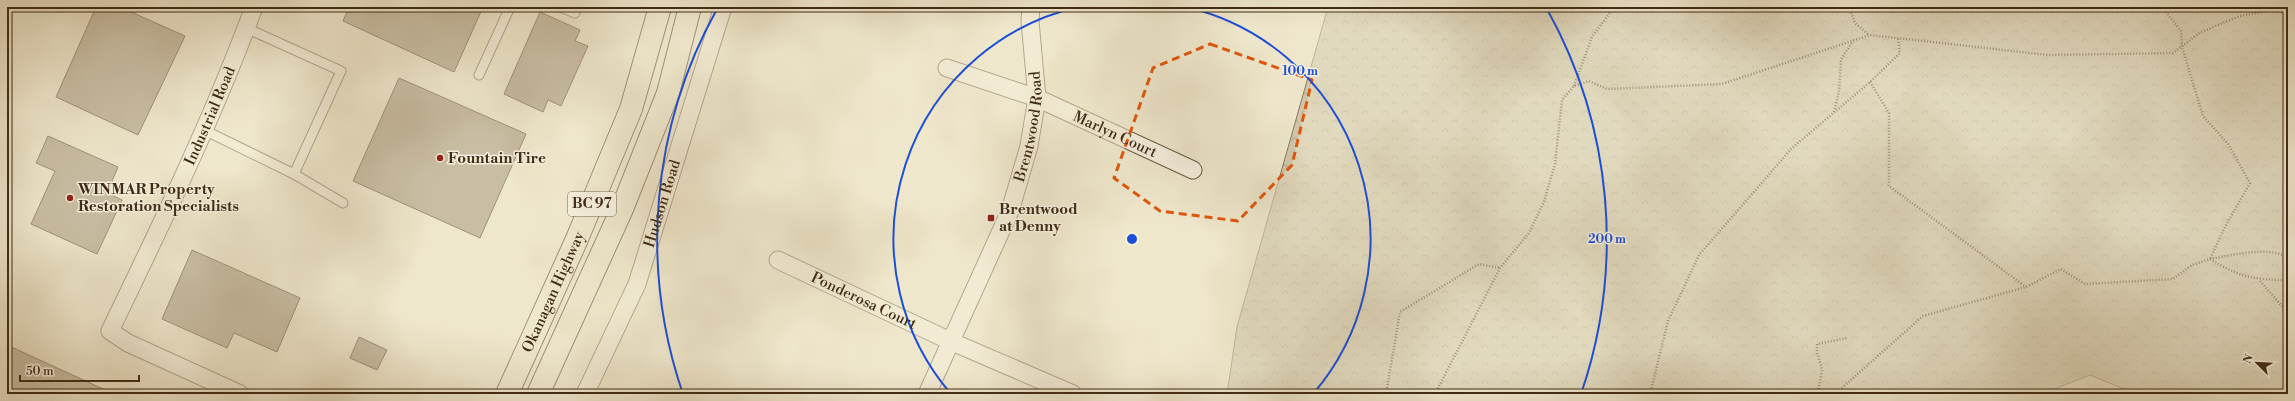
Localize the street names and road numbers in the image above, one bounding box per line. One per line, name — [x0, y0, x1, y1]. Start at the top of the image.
street label: Industrial Road — [180, 63, 240, 168]
street label: Brentwood Road — [1009, 70, 1047, 185]
street label: Marlyn Court — [1070, 107, 1161, 162]
street label: Hudson Road — [639, 157, 685, 250]
road number: BC 97 — [568, 192, 616, 216]
street label: Okanagan Highway — [518, 228, 589, 355]
street label: Ponderosa Court — [808, 268, 920, 334]

